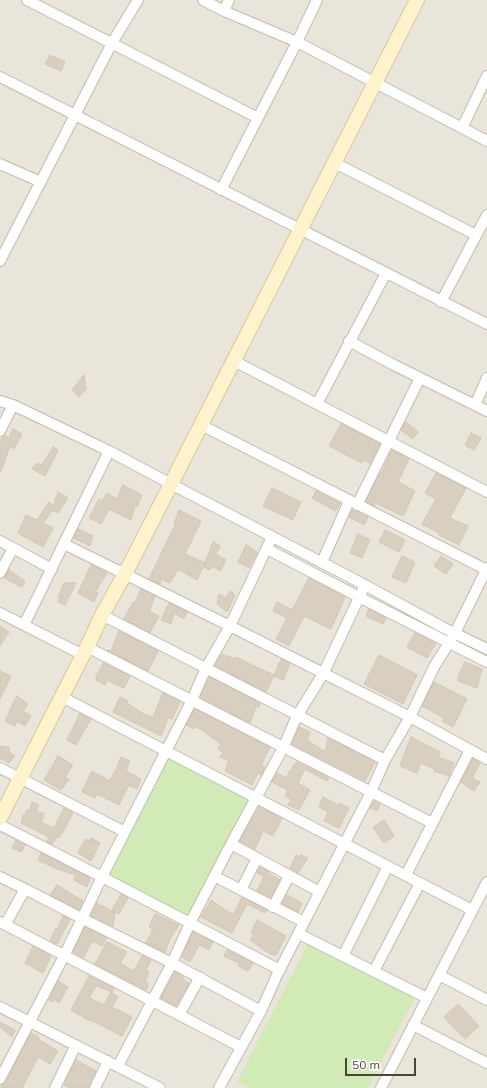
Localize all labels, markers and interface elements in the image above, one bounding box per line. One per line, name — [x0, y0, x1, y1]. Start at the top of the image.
scale bar — [347, 1050, 418, 1076]
text: 50 m — [352, 1057, 380, 1072]

